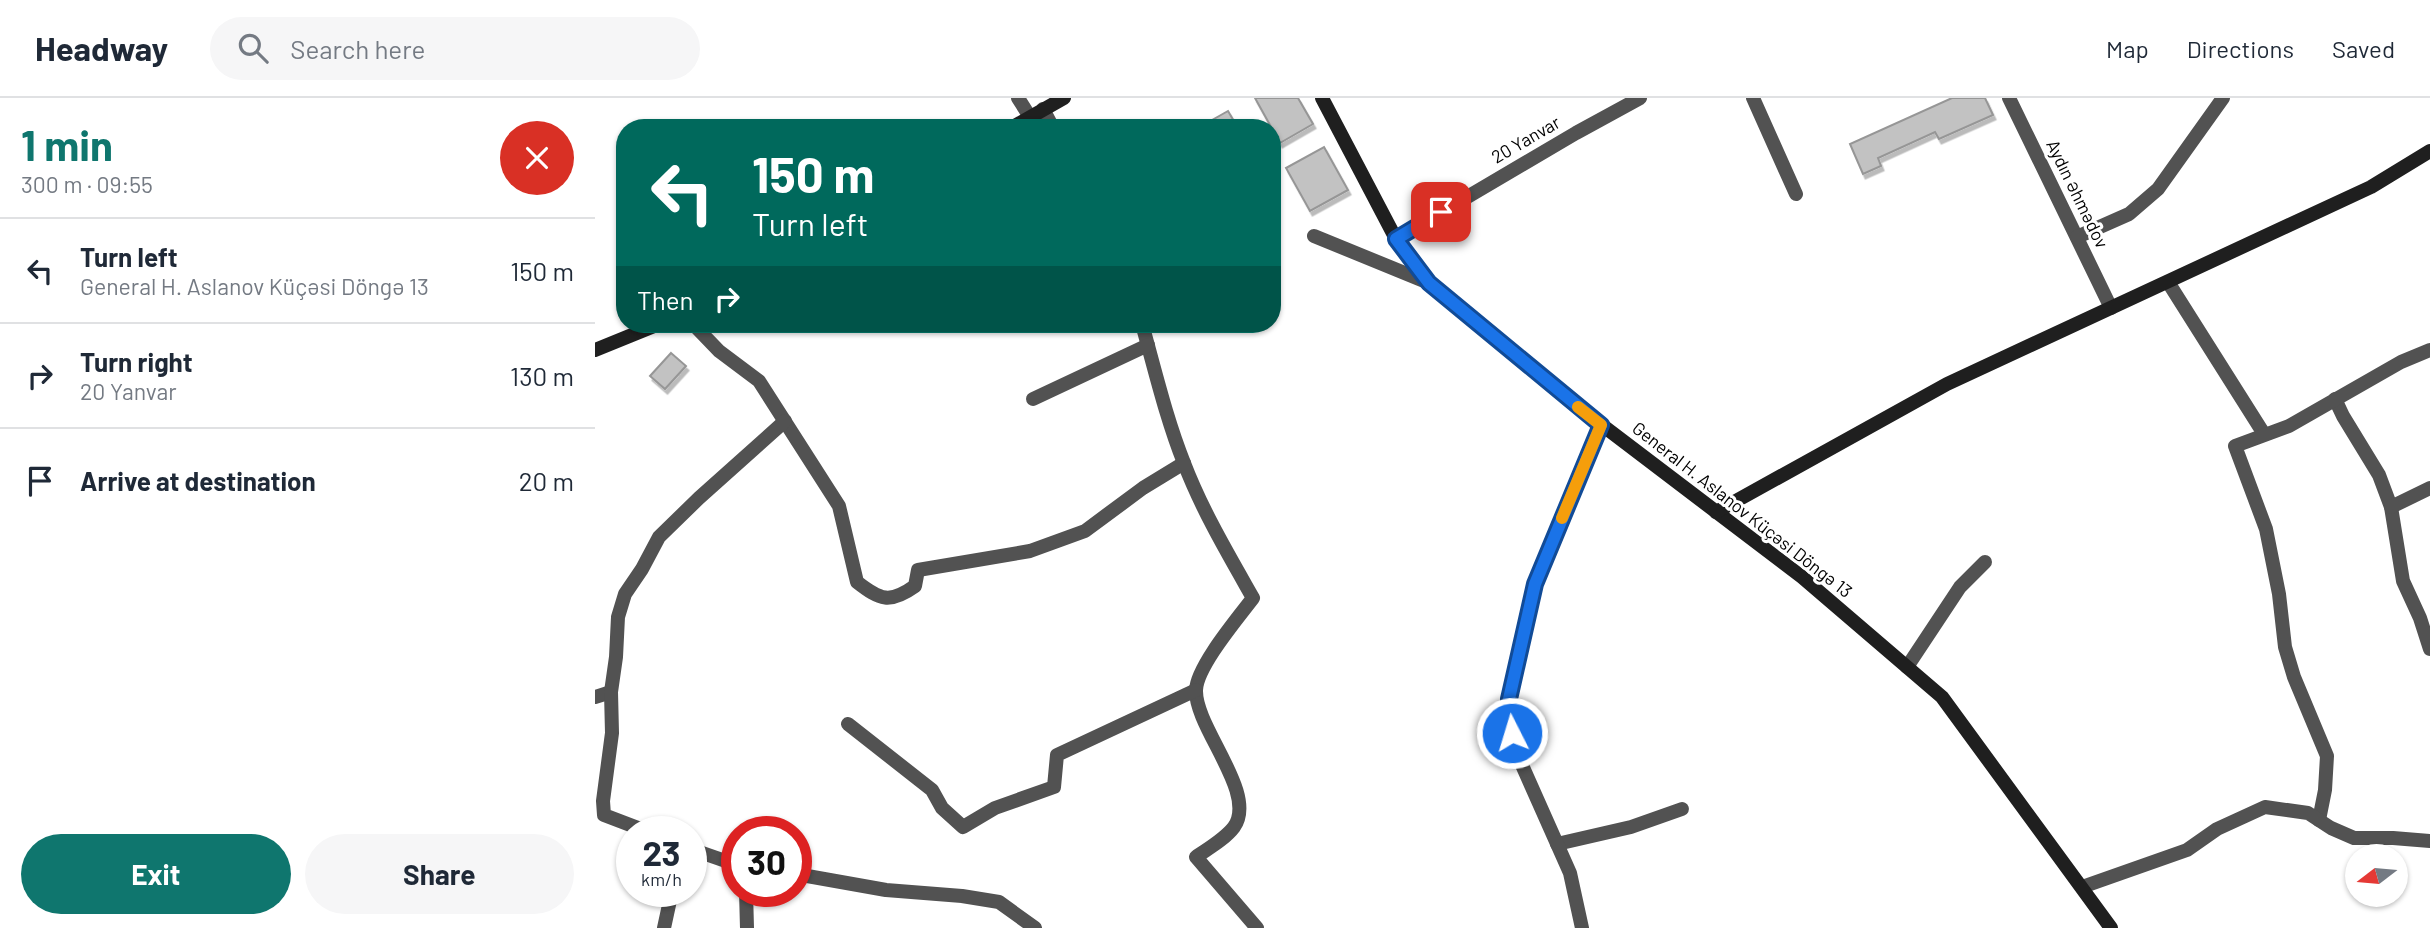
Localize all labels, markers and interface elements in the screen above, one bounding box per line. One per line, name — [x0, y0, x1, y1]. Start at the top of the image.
search box — [210, 17, 700, 80]
text: Headway — [35, 28, 168, 68]
icon: search — [234, 29, 272, 67]
text: Search here — [290, 33, 425, 64]
text: Map — [2106, 34, 2149, 63]
text: Directions — [2187, 34, 2294, 63]
text: Saved — [2332, 34, 2395, 63]
street label: 20 Yanvar — [1487, 110, 1564, 168]
text: 1 min — [21, 119, 113, 169]
button: close — [500, 121, 574, 195]
street label: Aydın Əhmədov — [2042, 136, 2114, 252]
text: 150 m — [752, 144, 874, 203]
icon: left — [637, 147, 728, 238]
text: 300 m · 09:55 — [21, 170, 153, 198]
pin — [1411, 182, 1471, 242]
icon: arrive — [1422, 193, 1460, 231]
text: Turn left — [752, 204, 869, 242]
text: Turn left — [80, 241, 178, 272]
icon: left — [21, 252, 59, 290]
text: 150 m — [510, 255, 574, 286]
text: General H. Aslanov Küçəsi Döngə 13 — [80, 272, 429, 300]
icon: right — [708, 280, 746, 318]
text: Then — [637, 284, 694, 315]
text: Turn right — [80, 346, 193, 377]
icon: right — [21, 357, 59, 395]
text: 130 m — [510, 360, 574, 391]
text: 20 Yanvar — [80, 377, 177, 405]
street label: General H. Aslanov Küçəsi Döngə 13 — [1628, 416, 1857, 602]
icon: arrive — [21, 462, 59, 500]
text: Arrive at destination — [80, 465, 316, 496]
text: 20 m — [519, 465, 574, 496]
position arrow — [1475, 696, 1549, 770]
speed limit sign: 30 — [721, 816, 812, 907]
text: 23 — [642, 831, 681, 873]
button: Exit — [21, 834, 291, 914]
button: Share — [305, 834, 574, 914]
north arrow — [2345, 844, 2408, 906]
map controls — [2345, 844, 2408, 907]
text: km/h — [641, 868, 682, 890]

